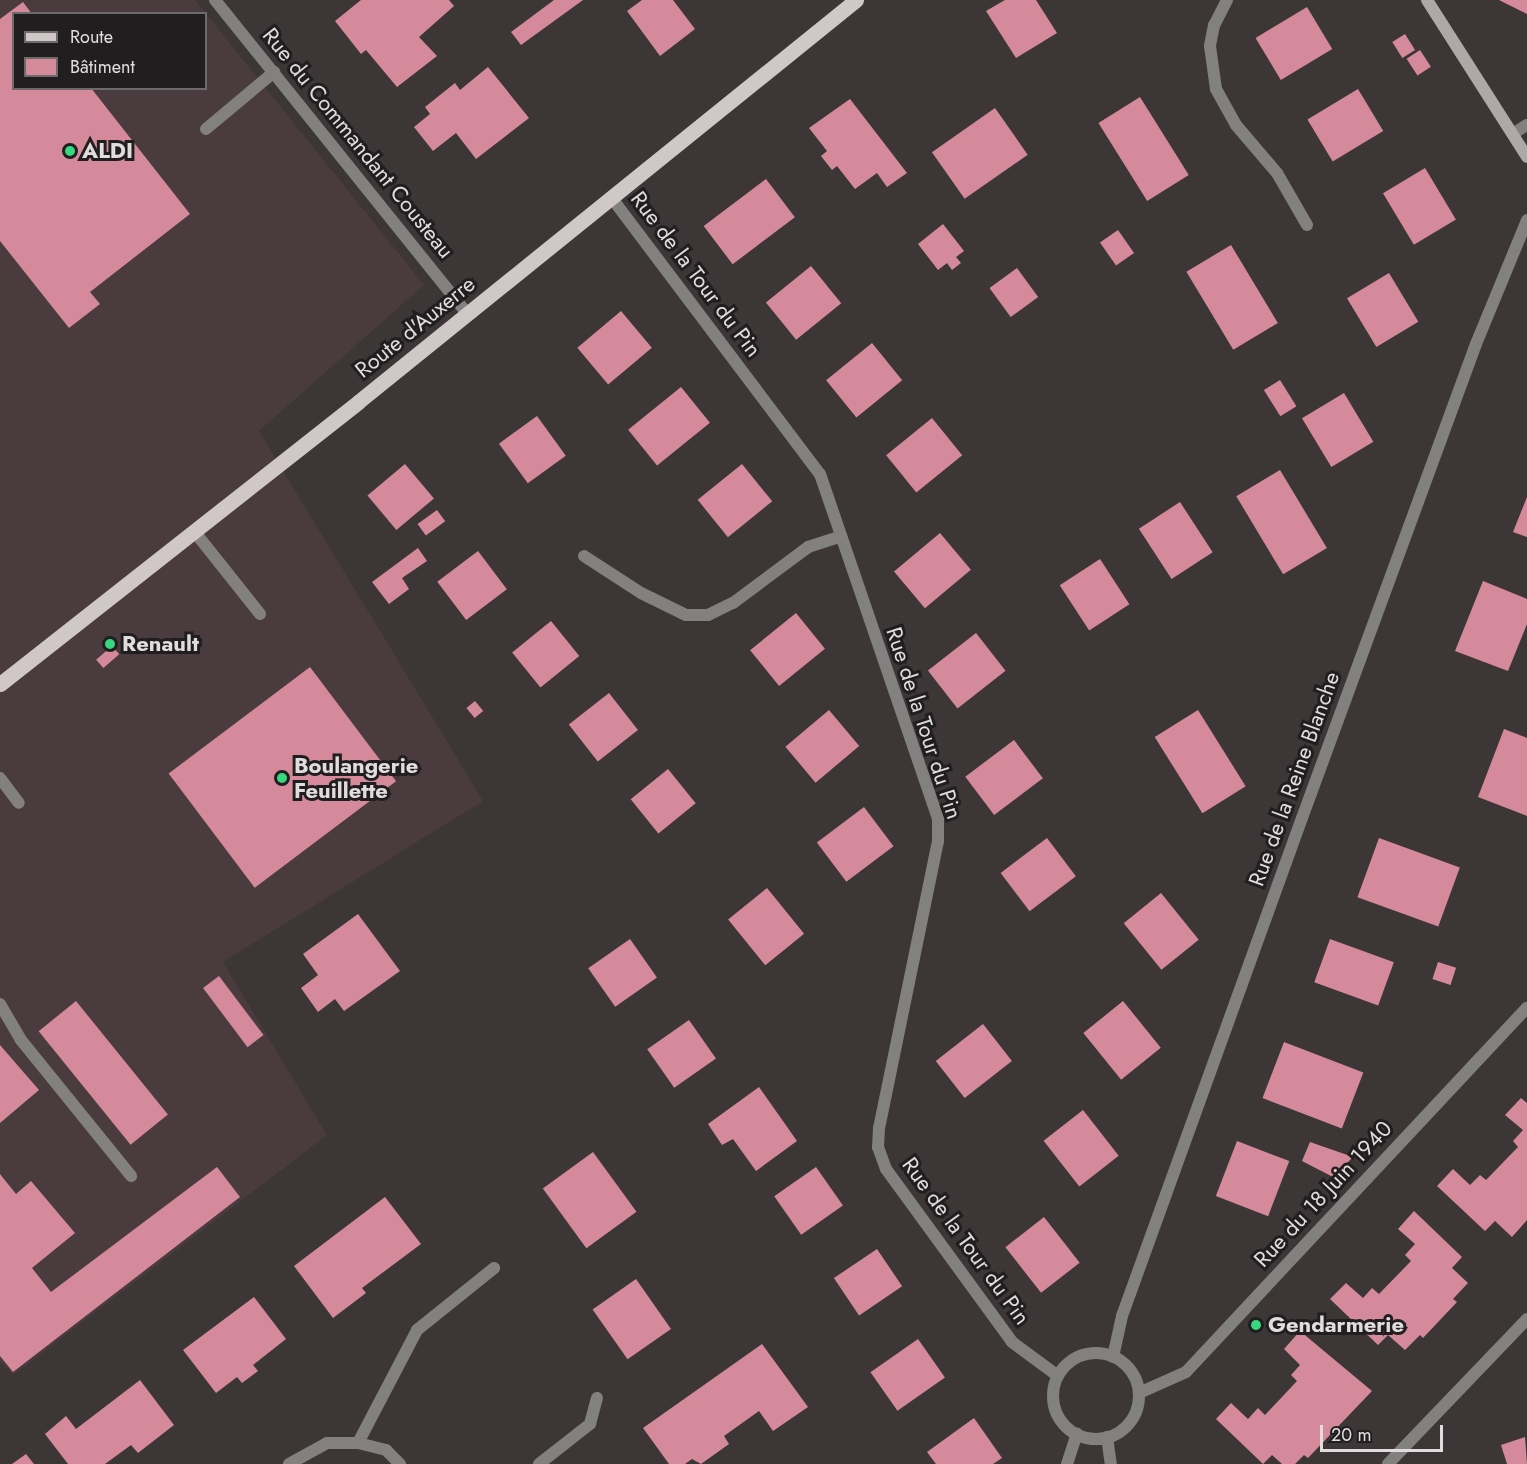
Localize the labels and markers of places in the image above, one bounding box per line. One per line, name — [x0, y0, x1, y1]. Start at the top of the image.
place label: ALDI — [82, 138, 133, 164]
marker: ALDI — [63, 144, 77, 158]
place label: Renault — [122, 631, 199, 657]
marker: Renault — [103, 637, 117, 651]
place label: Boulangerie Feuillette — [294, 752, 418, 804]
marker: Boulangerie Feuillette — [275, 771, 289, 785]
place label: Gendarmerie — [1268, 1312, 1404, 1338]
marker: Gendarmerie — [1249, 1318, 1263, 1332]

